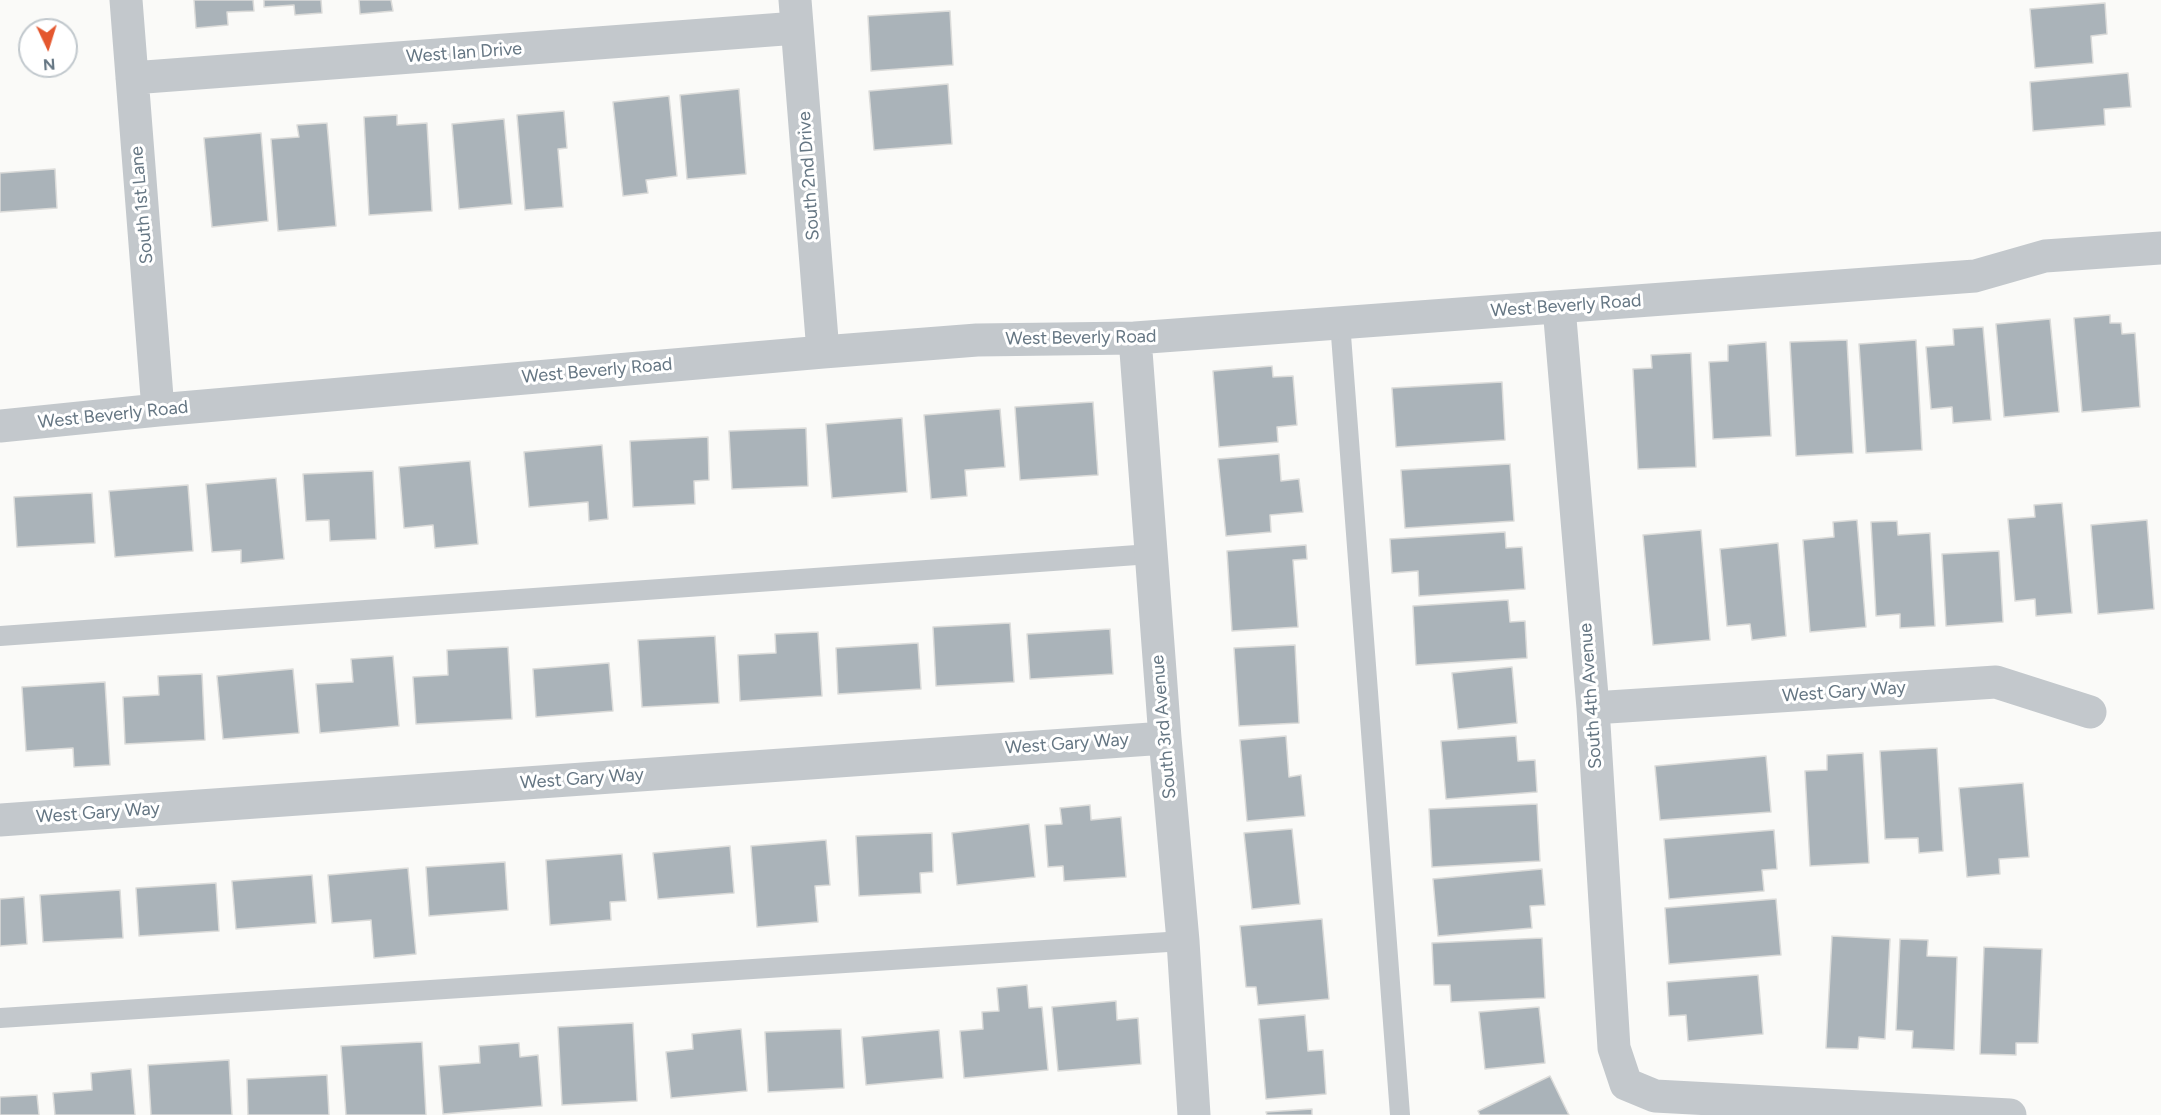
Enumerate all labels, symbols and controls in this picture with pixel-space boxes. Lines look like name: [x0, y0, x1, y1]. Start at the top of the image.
north arrow: [18, 18, 78, 78]
street label: West Ian Drive: [405, 38, 523, 68]
text: N: [42, 55, 56, 74]
street label: South 2nd Drive: [794, 111, 824, 241]
street label: South 1st Lane: [126, 145, 158, 265]
street label: West Beverly Road: [1490, 290, 1642, 322]
street label: West Beverly Road: [1005, 326, 1157, 350]
street label: West Beverly Road: [521, 354, 673, 388]
street label: West Beverly Road: [37, 396, 189, 434]
street label: South 4th Avenue: [1575, 622, 1607, 770]
street label: South 3rd Avenue: [1147, 654, 1181, 800]
street label: West Gary Way: [1781, 677, 1907, 707]
street label: West Gary Way: [1004, 729, 1130, 759]
street label: West Gary Way: [519, 764, 645, 794]
street label: West Gary Way: [35, 798, 161, 828]

